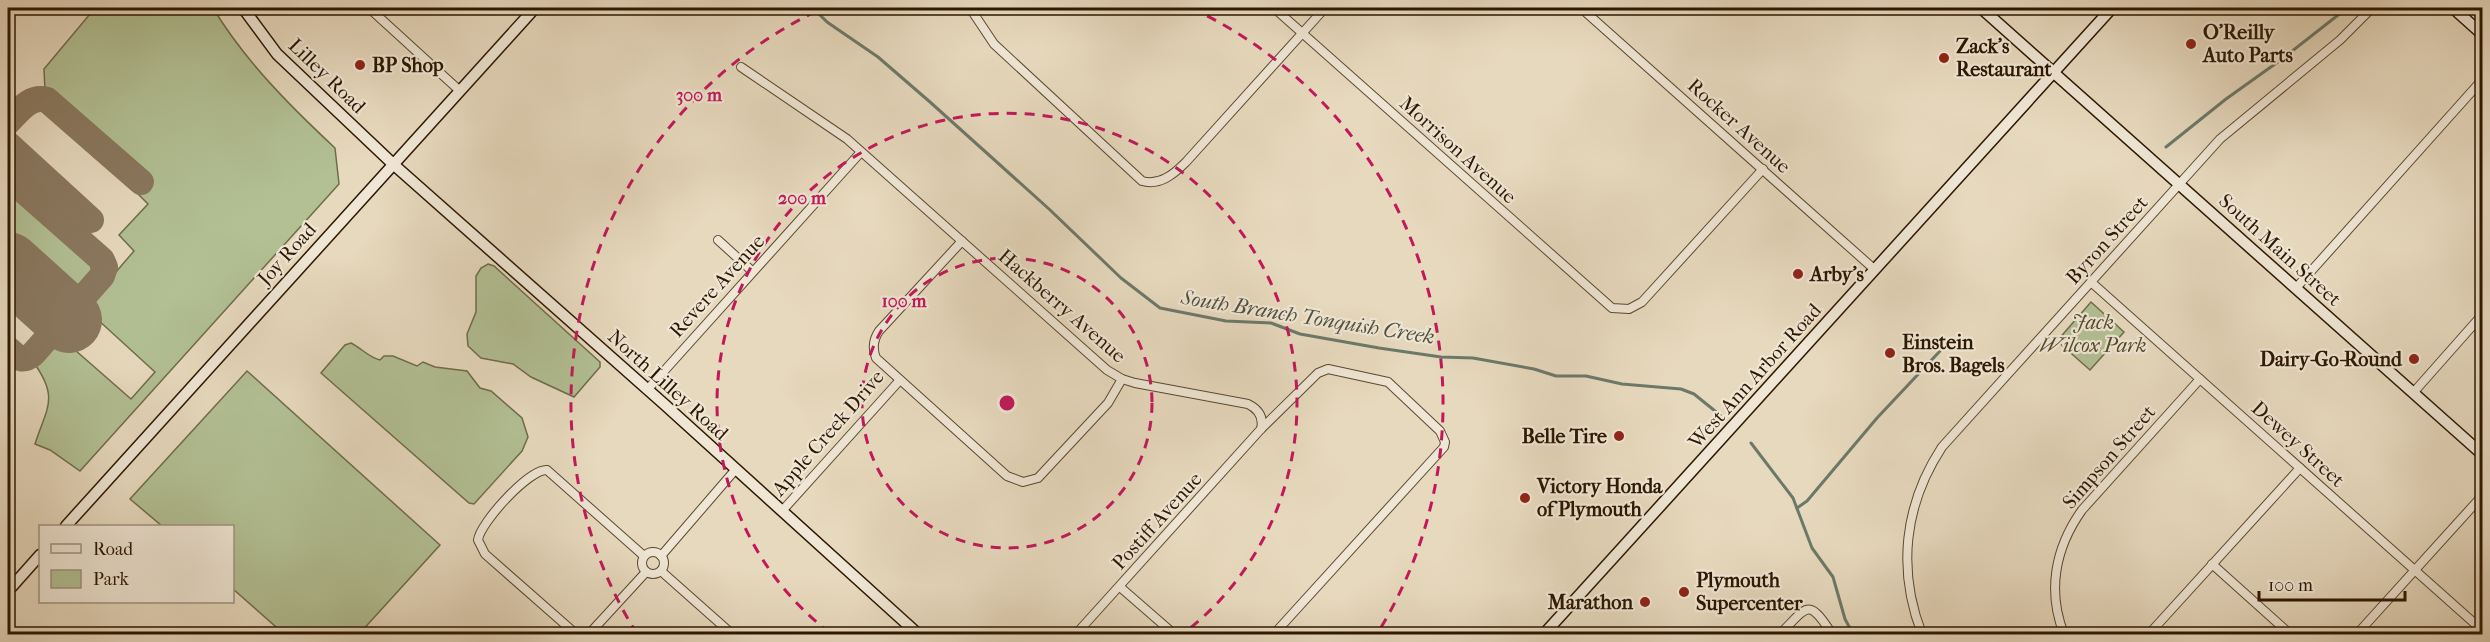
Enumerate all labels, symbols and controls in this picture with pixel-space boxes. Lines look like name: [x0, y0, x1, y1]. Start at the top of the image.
place label: O'Reilly Auto Parts: [2201, 21, 2293, 67]
street label: Lilley Road: [284, 34, 371, 119]
place label: Zack's Restaurant: [1956, 35, 2052, 81]
marker: O'Reilly Auto Parts: [2184, 37, 2198, 51]
marker: Zack's Restaurant: [1937, 51, 1951, 65]
place label: BP Shop: [372, 54, 444, 77]
marker: BP Shop: [353, 58, 367, 72]
street label: Rocker Avenue: [1683, 74, 1795, 178]
text: 300 m: [676, 85, 723, 106]
street label: Morrison Avenue: [1395, 92, 1521, 208]
text: 200 m: [778, 188, 827, 209]
street label: South Main Street: [2214, 189, 2346, 311]
street label: Byron Street: [2061, 191, 2153, 289]
street label: Joy Road: [252, 217, 322, 291]
street label: Revere Avenue: [665, 230, 769, 342]
street label: Hackberry Avenue: [994, 245, 1130, 368]
place label: Arby's: [1808, 263, 1865, 286]
marker: Arby's: [1791, 267, 1805, 281]
water label: South Branch Tonquish Creek: [1179, 285, 1436, 349]
text: 100 m: [881, 291, 928, 312]
street label: West Ann Arbor Road: [1683, 298, 1827, 454]
park label: Jack Wilcox Park: [2039, 311, 2147, 357]
street label: North Lilley Road: [603, 325, 734, 446]
place label: Einstein Bros. Bagels: [1902, 331, 2005, 377]
marker: Einstein Bros. Bagels: [1883, 346, 1897, 360]
place label: Dairy-Go-Round: [2260, 348, 2403, 371]
marker: Dairy-Go-Round: [2407, 352, 2421, 366]
street label: Apple Creek Drive: [767, 365, 889, 501]
centre of rings: [997, 393, 1017, 413]
street label: Dewey Street: [2247, 396, 2349, 492]
street label: Simpson Street: [2058, 401, 2160, 513]
place label: Belle Tire: [1522, 425, 1607, 448]
marker: Belle Tire: [1612, 429, 1626, 443]
street label: Postiff Avenue: [1107, 468, 1207, 574]
place label: Victory Honda of Plymouth: [1536, 475, 1663, 521]
marker: Victory Honda of Plymouth: [1518, 491, 1532, 505]
legend: [39, 525, 234, 603]
text: Road: [93, 539, 133, 560]
scale bar: [2259, 564, 2404, 602]
text: Park: [93, 569, 130, 590]
place label: Plymouth Supercenter: [1696, 569, 1803, 615]
text: 100 m: [2268, 575, 2313, 596]
marker: Plymouth Supercenter: [1677, 585, 1691, 599]
place label: Marathon: [1547, 591, 1633, 614]
marker: Marathon: [1638, 595, 1652, 609]

